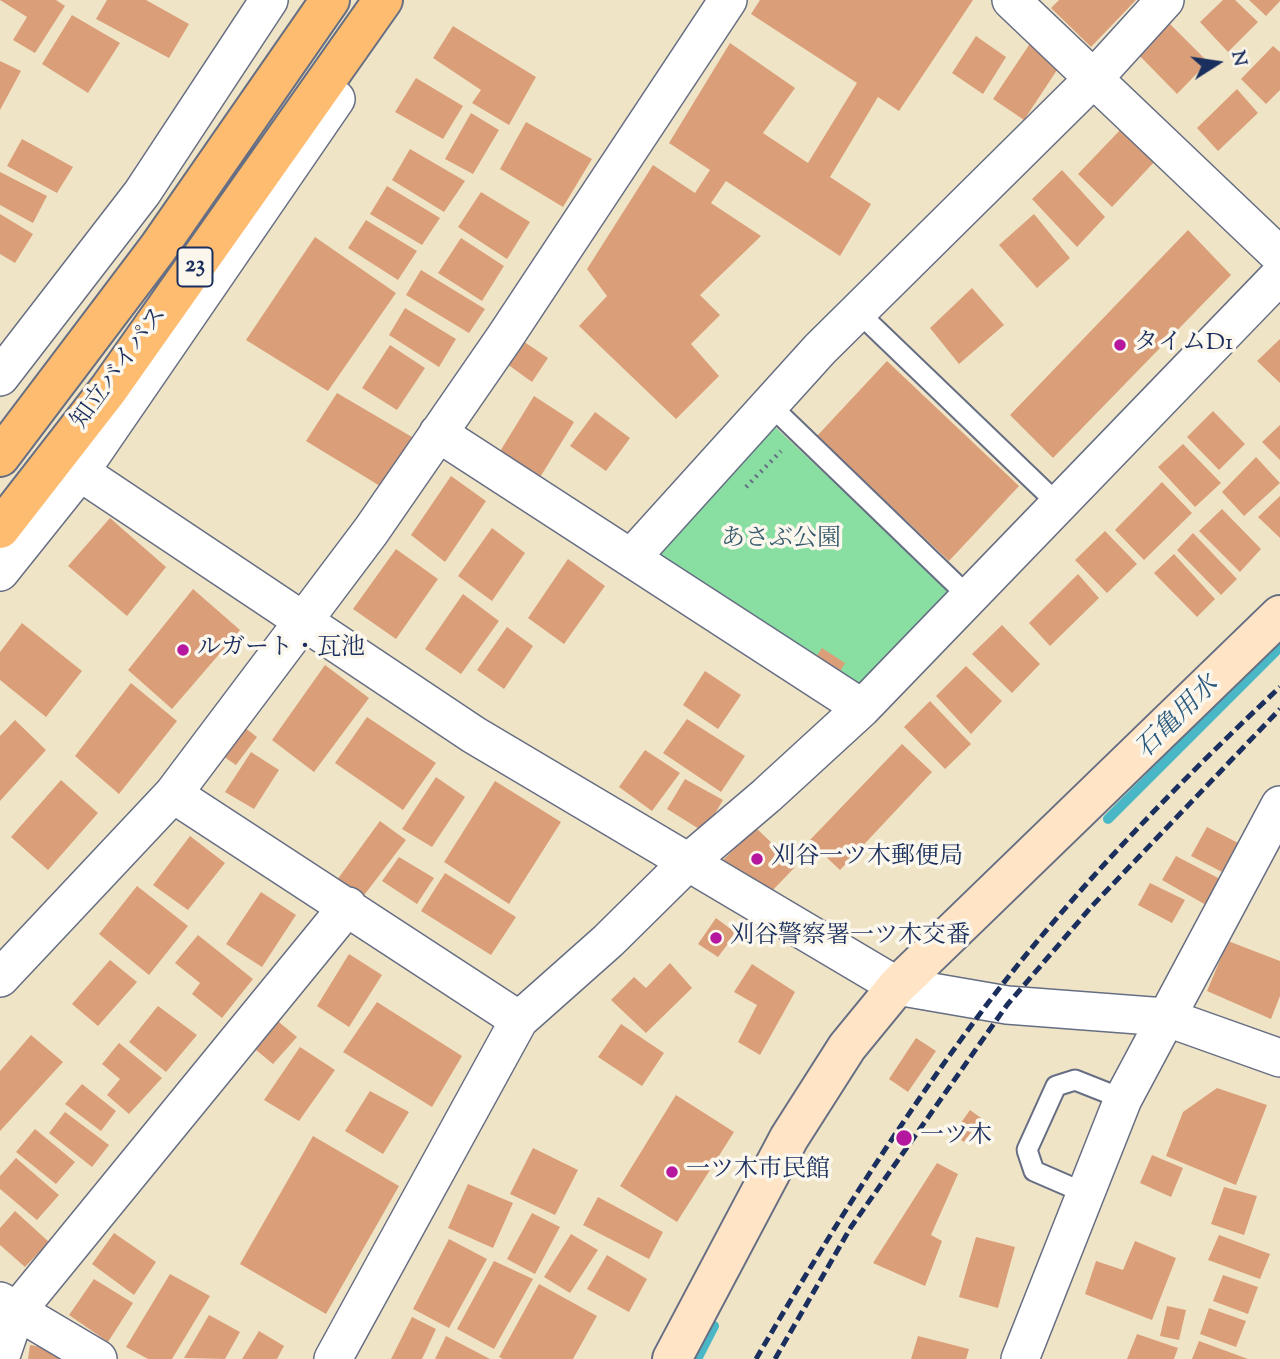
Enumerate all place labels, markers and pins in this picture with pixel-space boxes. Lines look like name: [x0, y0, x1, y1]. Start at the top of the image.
place label: タイムD1: [1134, 331, 1233, 359]
marker: タイムD1: [1112, 337, 1128, 353]
place label: ルガート・瓦池: [197, 636, 365, 664]
marker: ルガート・瓦池: [175, 642, 191, 658]
place label: 刈谷一ツ木郵便局: [771, 845, 963, 873]
marker: 刈谷一ツ木郵便局: [749, 851, 765, 867]
place label: 刈谷警察署一ツ木交番: [730, 924, 970, 952]
marker: 刈谷警察署一ツ木交番: [708, 930, 724, 946]
place label: 一ツ木: [920, 1124, 992, 1152]
marker: 一ツ木: [894, 1128, 914, 1148]
place label: 一ツ木市民館: [686, 1158, 830, 1186]
marker: 一ツ木市民館: [664, 1164, 680, 1180]

